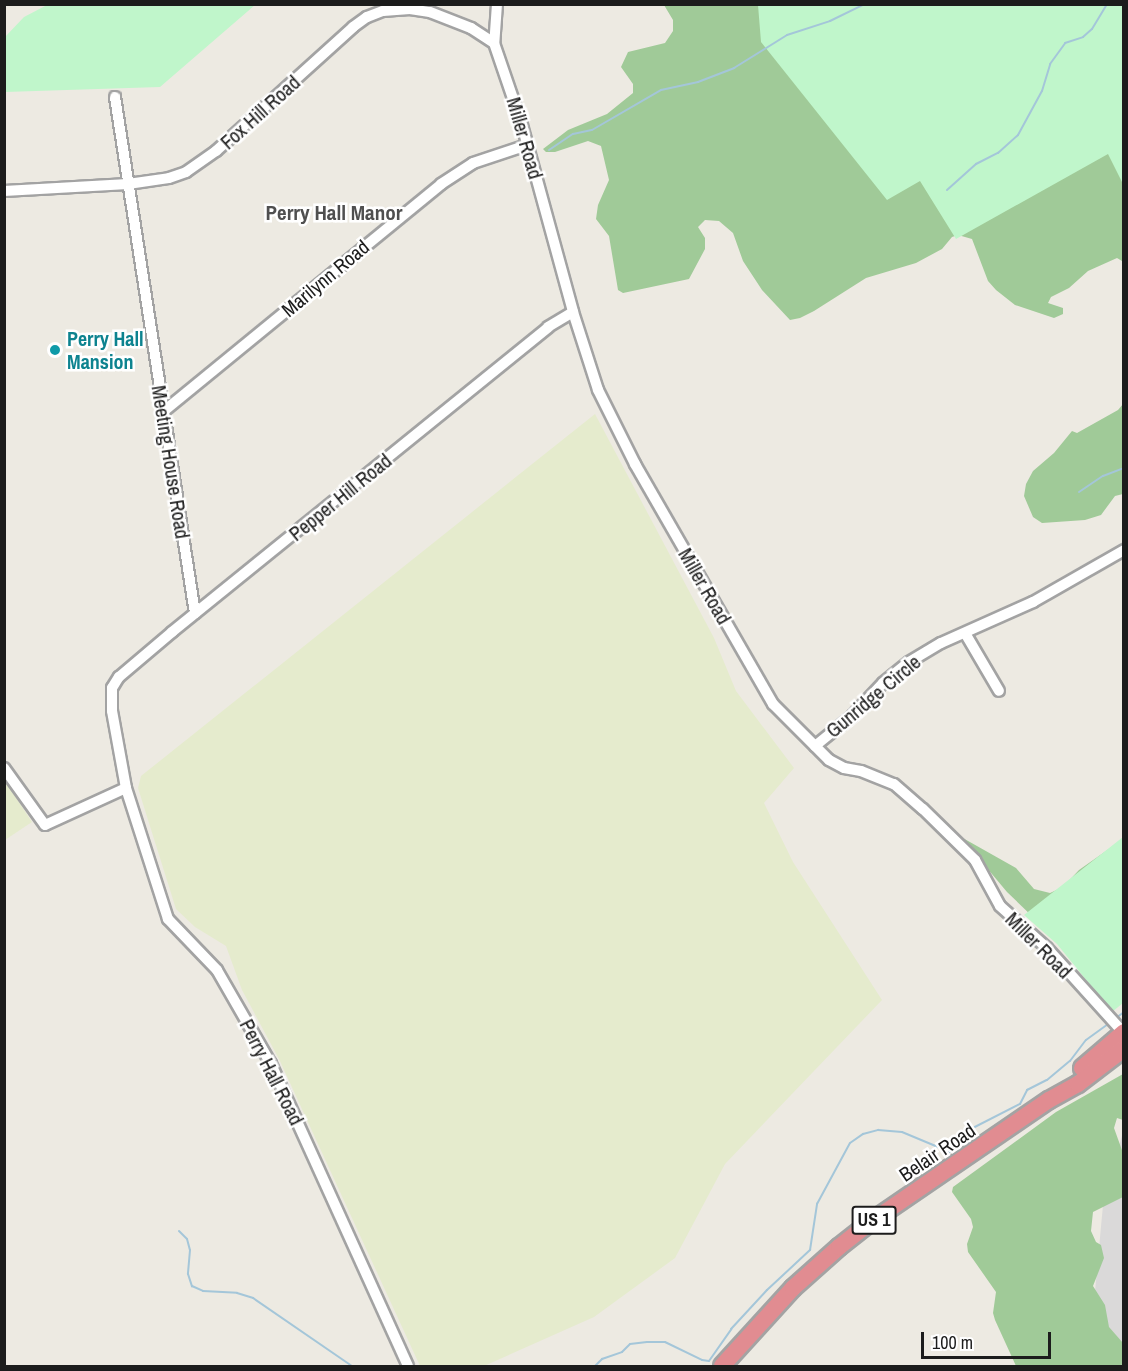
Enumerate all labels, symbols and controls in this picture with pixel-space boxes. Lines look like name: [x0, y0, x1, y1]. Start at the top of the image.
street label: Fox Hill Road: [215, 70, 305, 154]
street label: Miller Road: [502, 94, 548, 182]
district label: Perry Hall Manor: [266, 200, 402, 226]
street label: Marilynn Road: [276, 235, 374, 321]
place label: Perry Hall Mansion: [67, 326, 144, 373]
marker: Perry Hall Mansion: [48, 343, 62, 357]
street label: Meeting House Road: [147, 384, 195, 540]
street label: Pepper Hill Road: [284, 448, 396, 546]
street label: Miller Road: [674, 544, 736, 628]
street label: Gunridge Circle: [821, 650, 925, 742]
street label: Miller Road: [1001, 907, 1077, 983]
street label: Perry Hall Road: [235, 1015, 309, 1129]
street label: Belair Road: [894, 1118, 980, 1186]
road number: US 1: [852, 1205, 896, 1235]
scale bar: [924, 1320, 1054, 1358]
text: 100 m: [932, 1330, 973, 1355]

